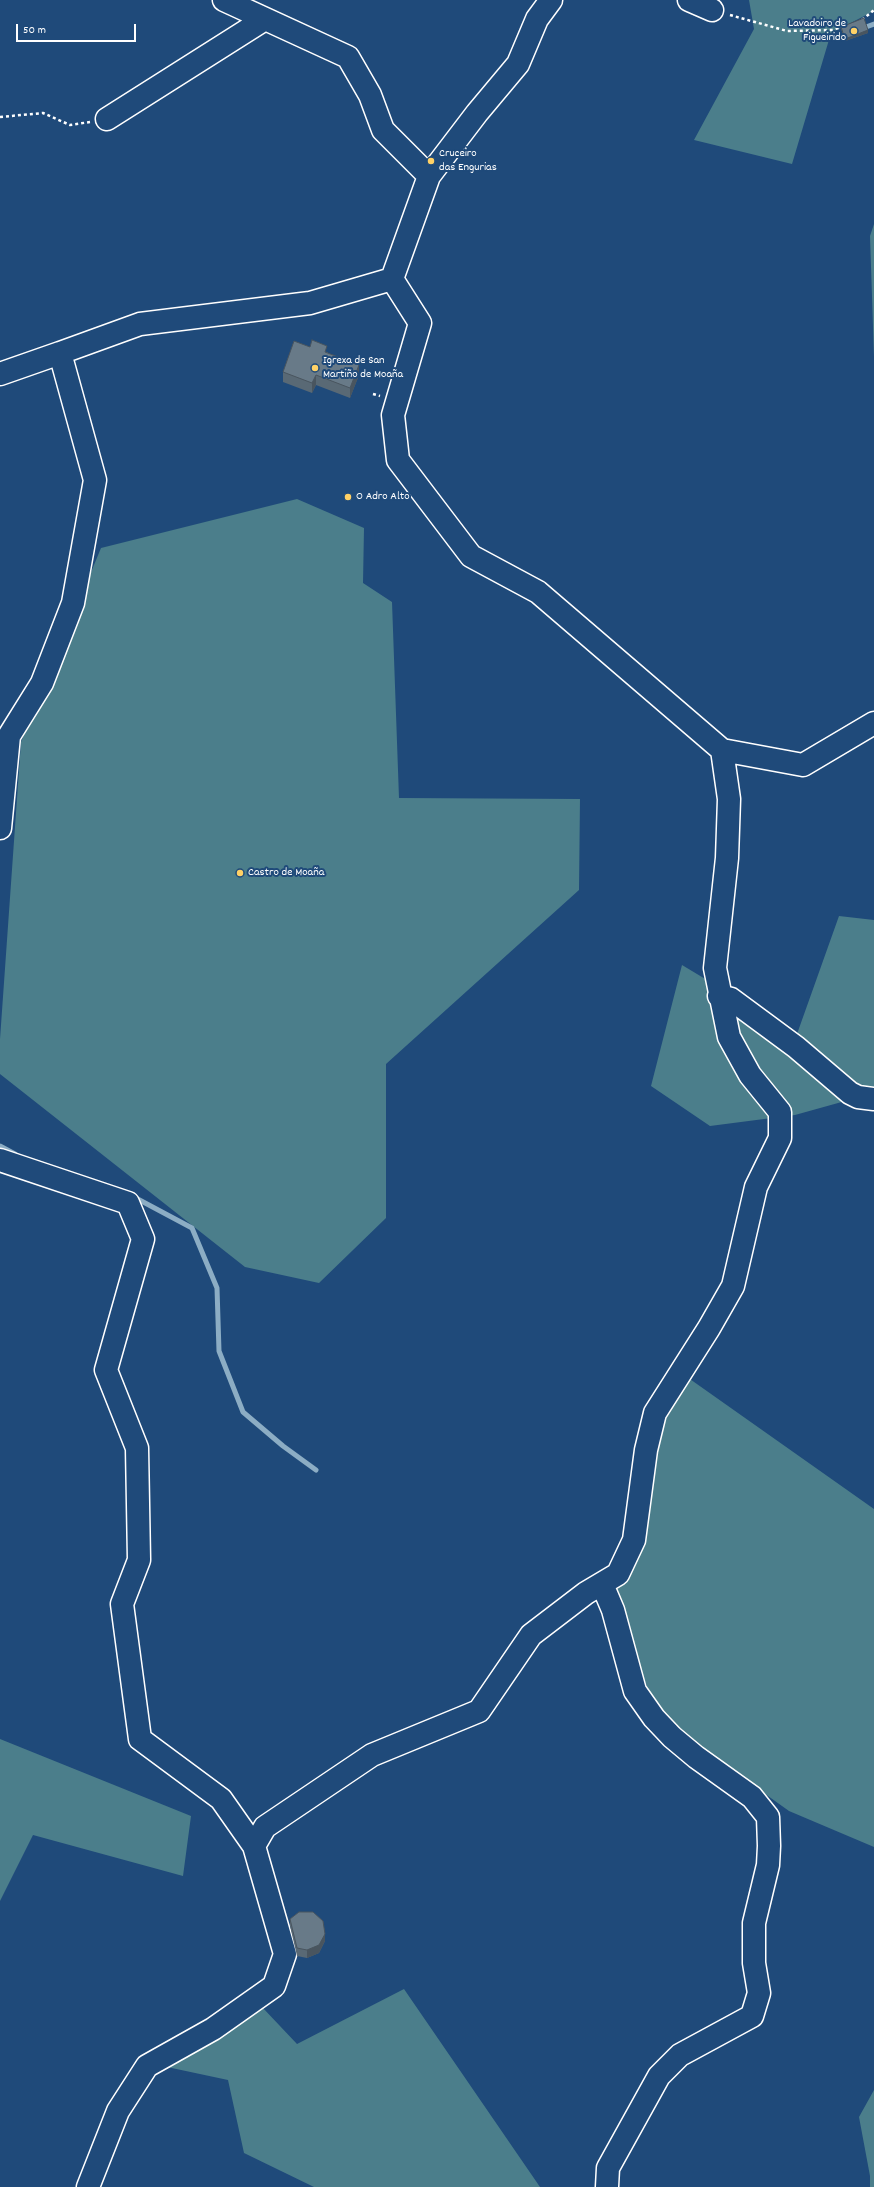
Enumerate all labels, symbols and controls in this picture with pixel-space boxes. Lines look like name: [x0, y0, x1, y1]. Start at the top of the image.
scale bar: [18, 16, 138, 42]
place label: Lavadoiro de Figueirido: [788, 17, 846, 45]
text: 50 m: [23, 22, 46, 39]
marker: Lavadoiro de Figueirido: [849, 26, 859, 36]
place label: Cruceiro das Engurias: [439, 147, 497, 175]
marker: Cruceiro das Engurias: [426, 156, 436, 166]
place label: Igrexa de San Martiño de Moaña: [323, 354, 403, 382]
marker: Igrexa de San Martiño de Moaña: [310, 363, 320, 373]
place label: O Adro Alto: [356, 490, 410, 504]
marker: O Adro Alto: [343, 492, 353, 502]
place label: Castro de Moaña: [248, 866, 324, 880]
marker: Castro de Moaña: [235, 868, 245, 878]

